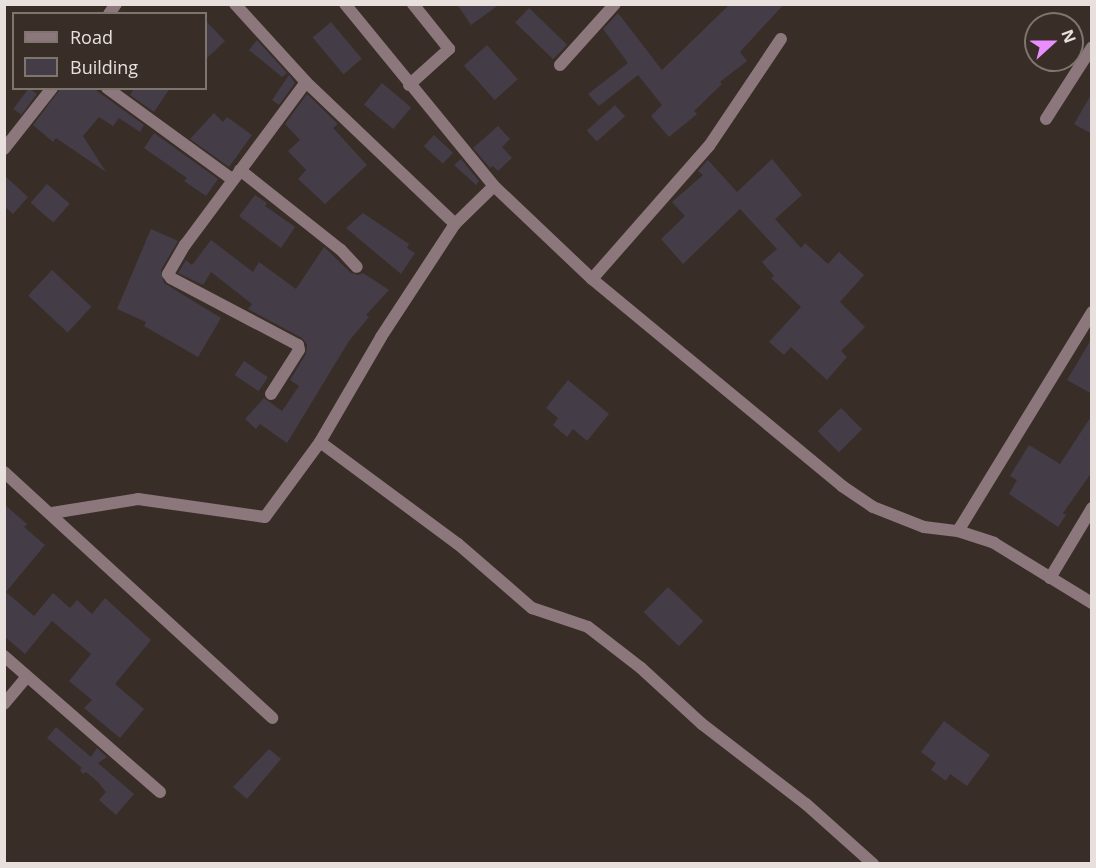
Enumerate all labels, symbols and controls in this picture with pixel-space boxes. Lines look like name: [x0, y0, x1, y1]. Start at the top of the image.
legend: [12, 12, 207, 90]
north arrow: [1024, 12, 1084, 72]
text: Road: [70, 25, 113, 49]
text: N: [1056, 26, 1082, 46]
text: Building: [70, 55, 138, 79]

